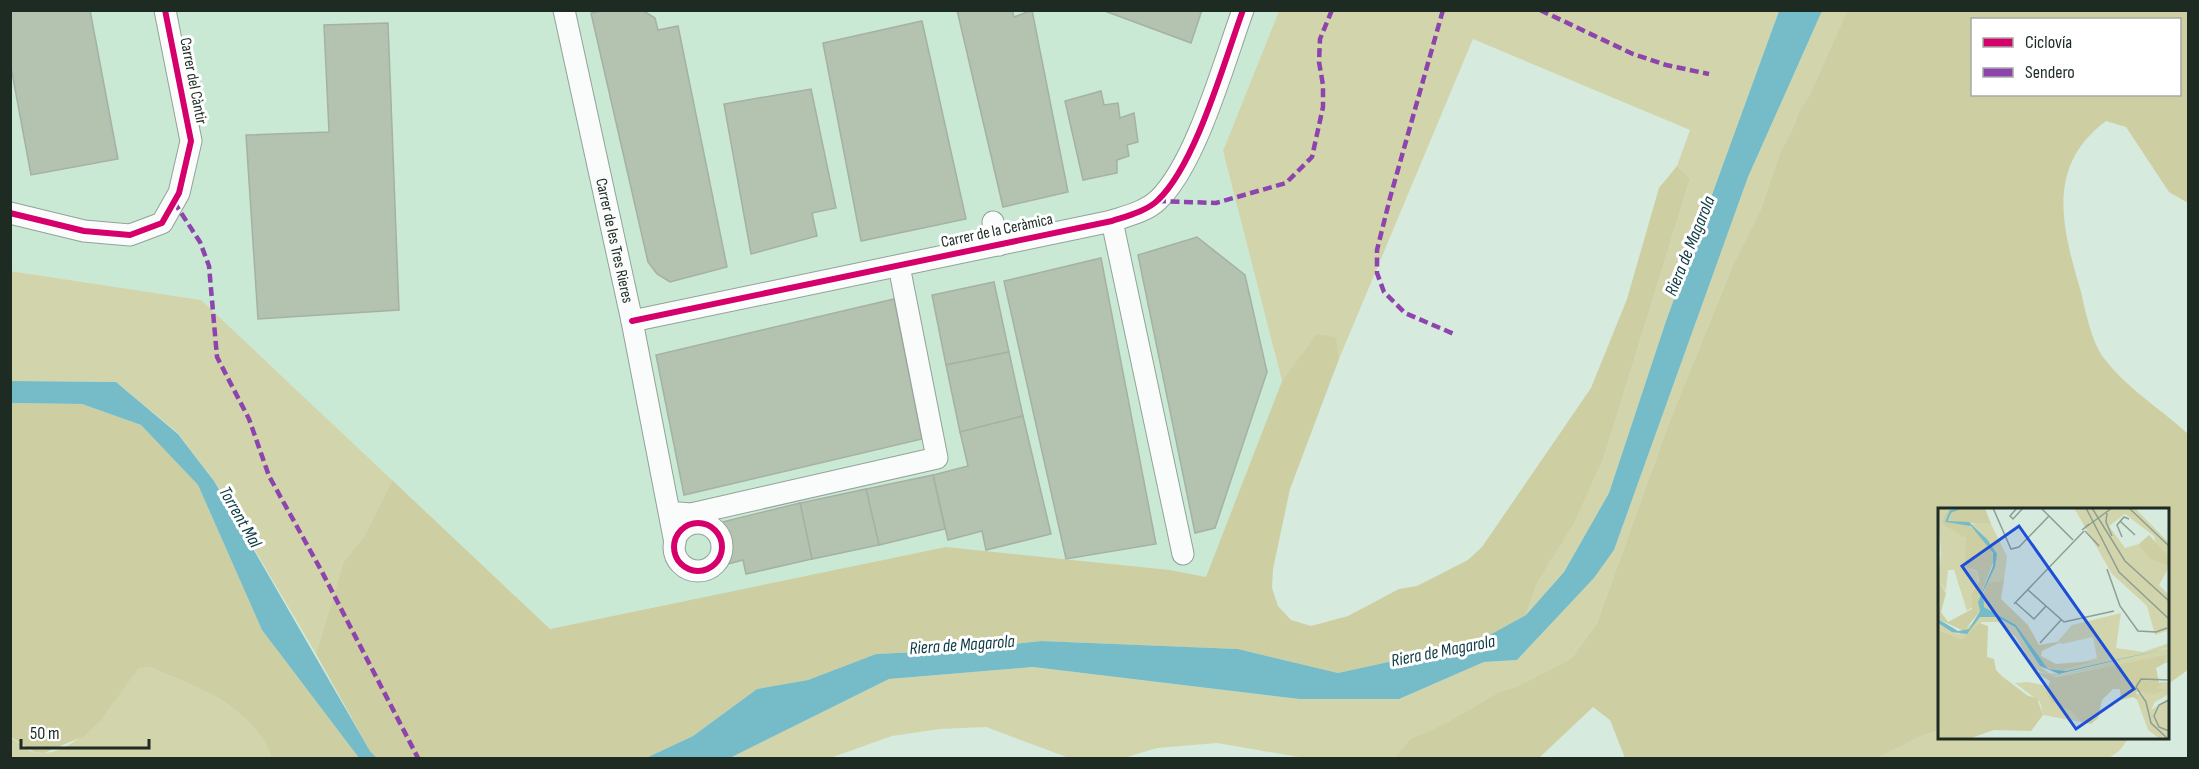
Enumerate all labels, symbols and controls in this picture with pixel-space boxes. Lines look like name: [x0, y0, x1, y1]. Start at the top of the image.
legend: [1971, 18, 2181, 96]
text: Ciclovía: [2025, 32, 2072, 53]
street label: Carrer del Càntir: [175, 36, 211, 126]
text: Sendero: [2025, 62, 2075, 83]
street label: Carrer de les Tres Rieres: [592, 176, 637, 305]
water label: Riera de Magarola: [1660, 192, 1720, 299]
street label: Carrer de la Ceràmica: [939, 210, 1055, 252]
water label: Torrent Mal: [214, 483, 266, 552]
inset map: [1938, 508, 2169, 739]
water label: Riera de Magarola: [1389, 630, 1498, 671]
water label: Riera de Magarola: [909, 631, 1016, 659]
scale bar: [21, 712, 148, 750]
text: 50 m: [30, 723, 60, 744]

